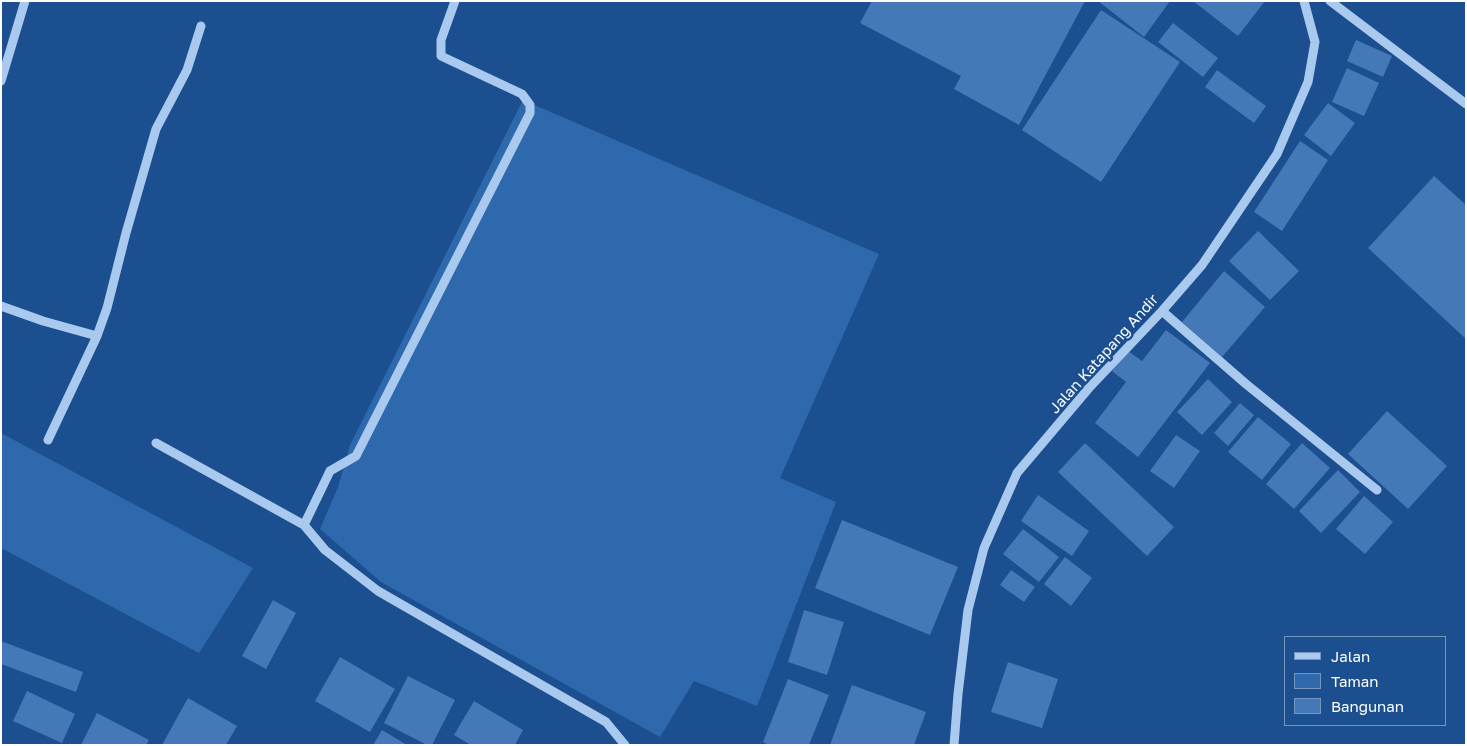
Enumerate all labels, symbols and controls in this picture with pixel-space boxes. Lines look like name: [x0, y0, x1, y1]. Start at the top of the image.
street label: Jalan Katapang Andir: [1046, 291, 1162, 417]
legend: [1284, 636, 1447, 726]
text: Jalan: [1331, 647, 1370, 665]
text: Taman: [1331, 672, 1378, 690]
text: Bangunan: [1331, 697, 1404, 715]

